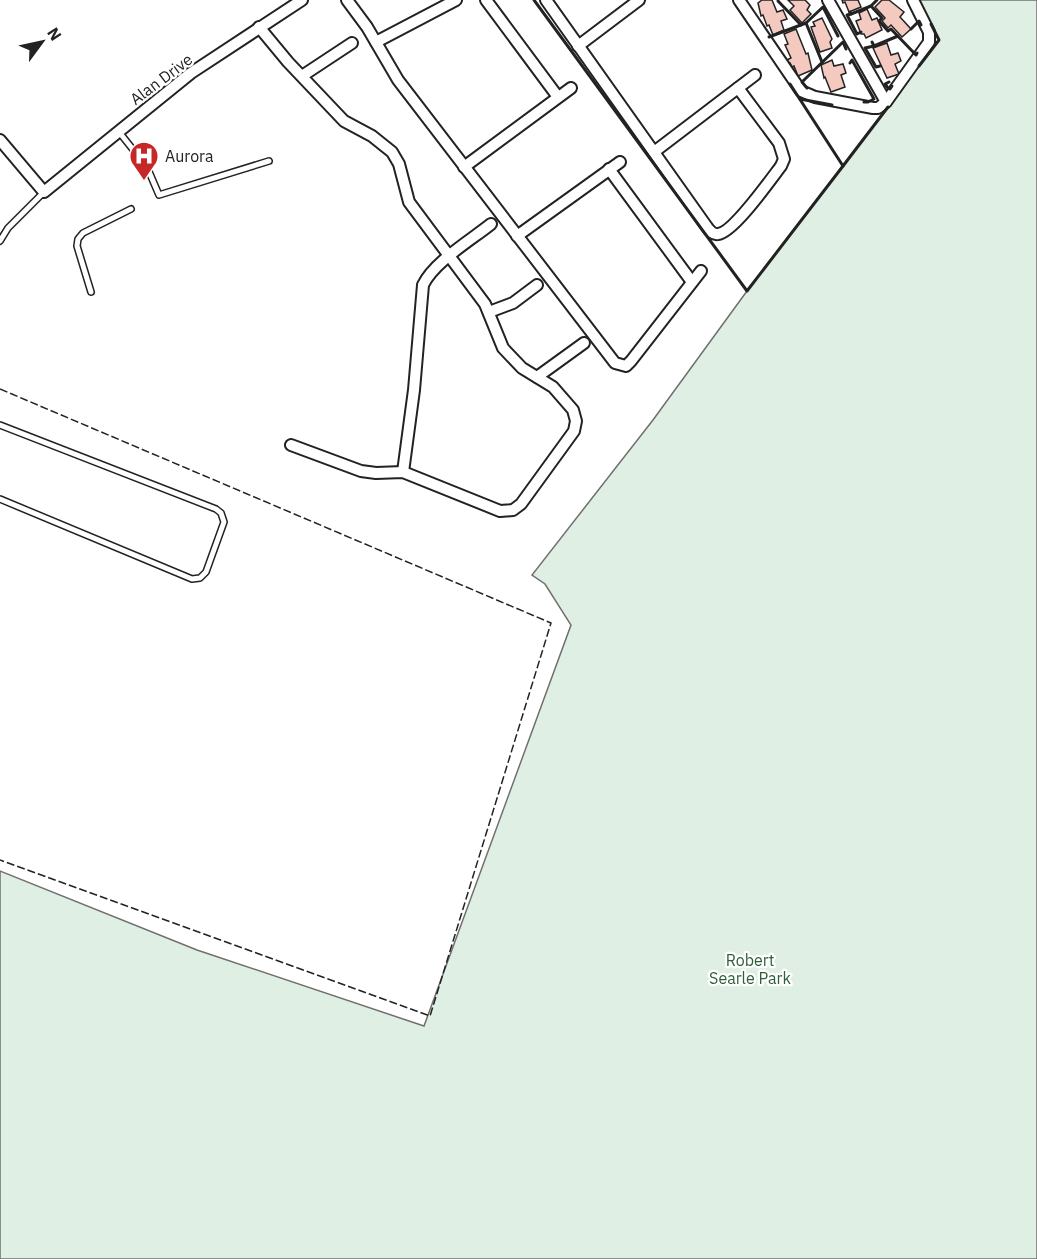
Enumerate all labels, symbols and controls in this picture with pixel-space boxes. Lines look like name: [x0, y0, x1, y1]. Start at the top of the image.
north arrow: [12, 12, 72, 72]
text: N: [43, 24, 66, 44]
street label: Alan Drive: [126, 49, 196, 109]
hospital icon: Aurora: [128, 140, 160, 182]
place label: Aurora: [165, 146, 214, 166]
park label: Robert Searle Park: [709, 950, 791, 988]

